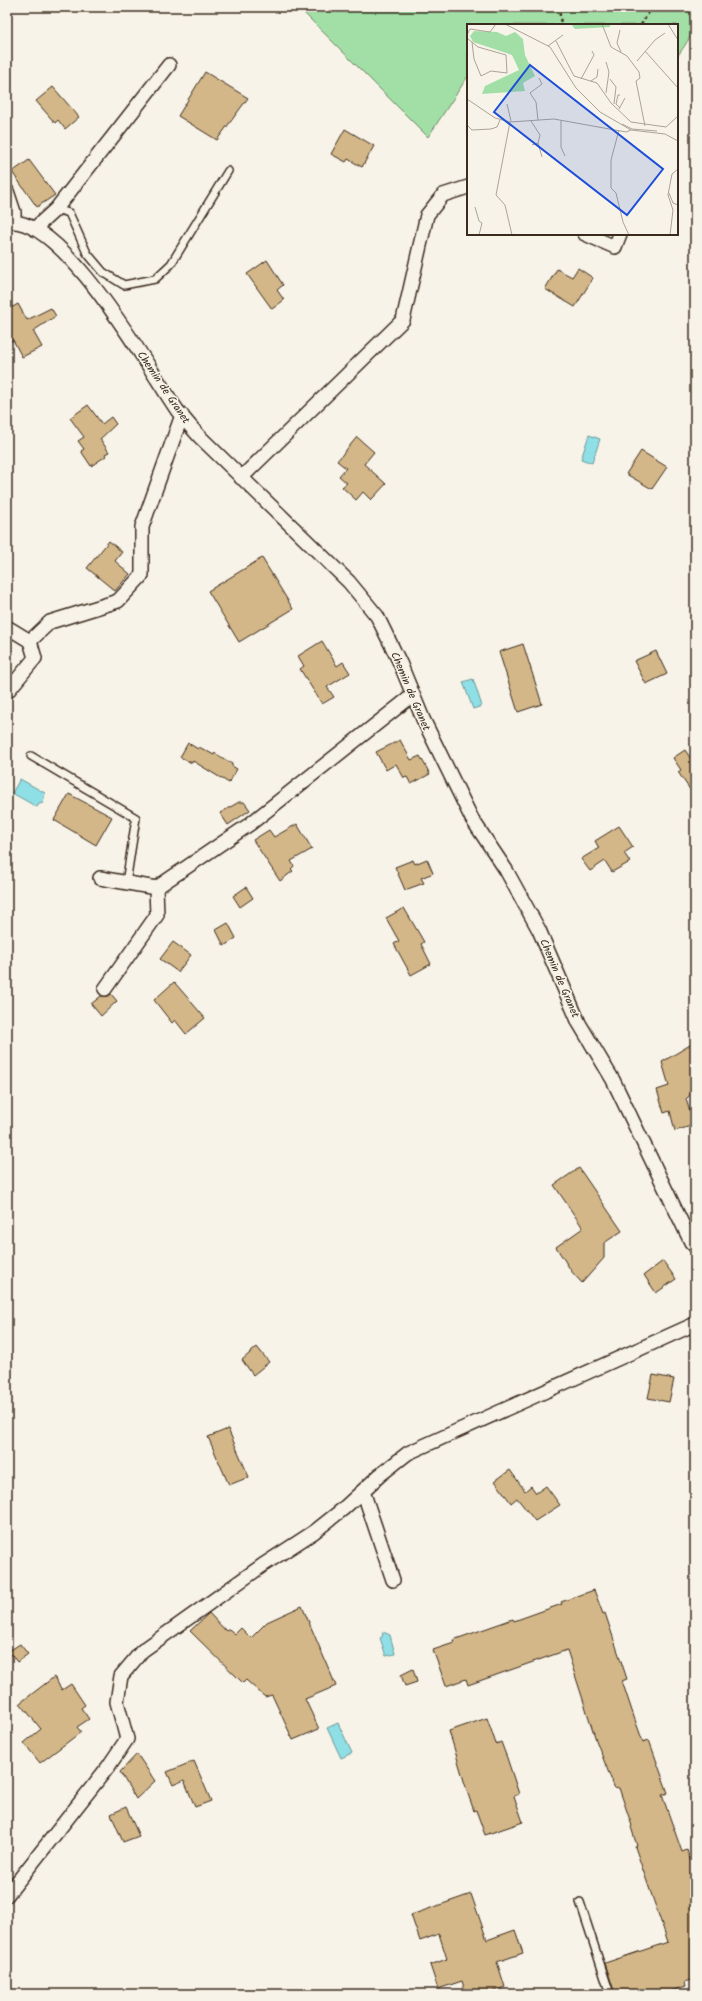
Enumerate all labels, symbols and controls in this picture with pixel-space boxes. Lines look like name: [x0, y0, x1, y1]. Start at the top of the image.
inset map: [467, 24, 678, 235]
street label: Chemin de Granet: [132, 347, 195, 428]
street label: Chemin de Granet: [385, 649, 435, 734]
street label: Chemin de Granet: [534, 936, 584, 1021]

